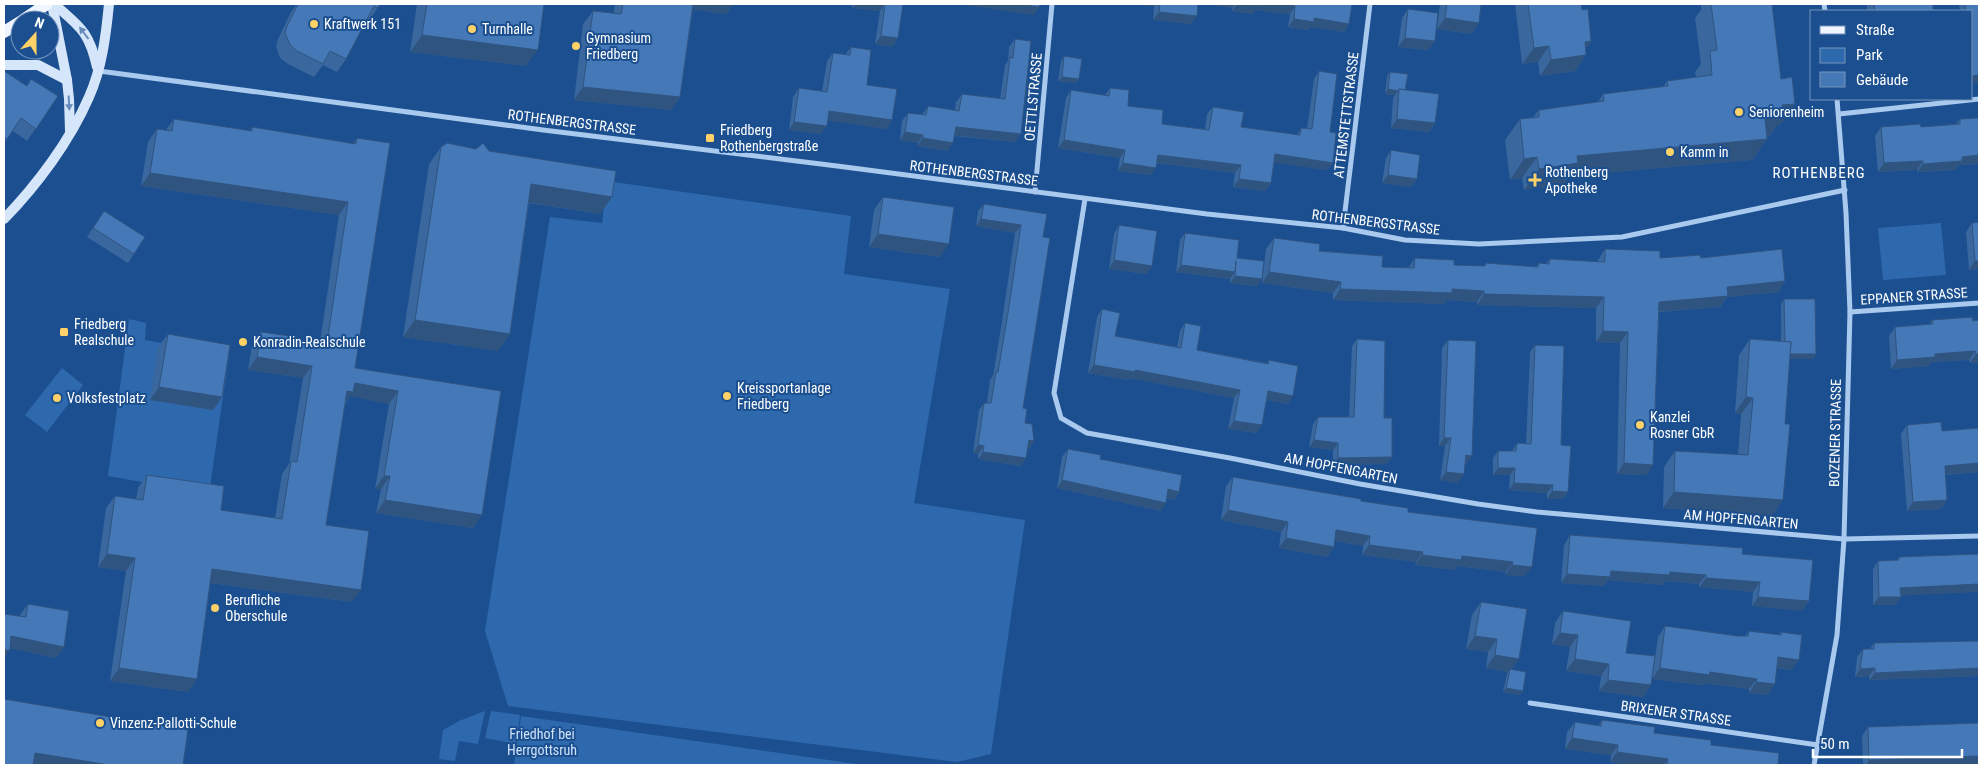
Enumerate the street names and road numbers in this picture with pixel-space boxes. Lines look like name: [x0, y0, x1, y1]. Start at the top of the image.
street label: ATTEMSTETTSTRASSE: [1330, 51, 1362, 179]
street label: OETTLSTRASSE: [1021, 52, 1045, 142]
street label: ROTHENBERGSTRASSE: [507, 106, 637, 138]
street label: ROTHENBERGSTRASSE: [909, 157, 1039, 189]
street label: ROTHENBERGSTRASSE: [1311, 206, 1441, 238]
street label: EPPANER STRASSE: [1860, 284, 1968, 308]
street label: BOZENER STRASSE: [1826, 379, 1844, 487]
street label: AM HOPFENGARTEN: [1283, 449, 1399, 487]
street label: AM HOPFENGARTEN: [1683, 506, 1799, 532]
street label: BRIXENER STRASSE: [1620, 697, 1732, 729]

